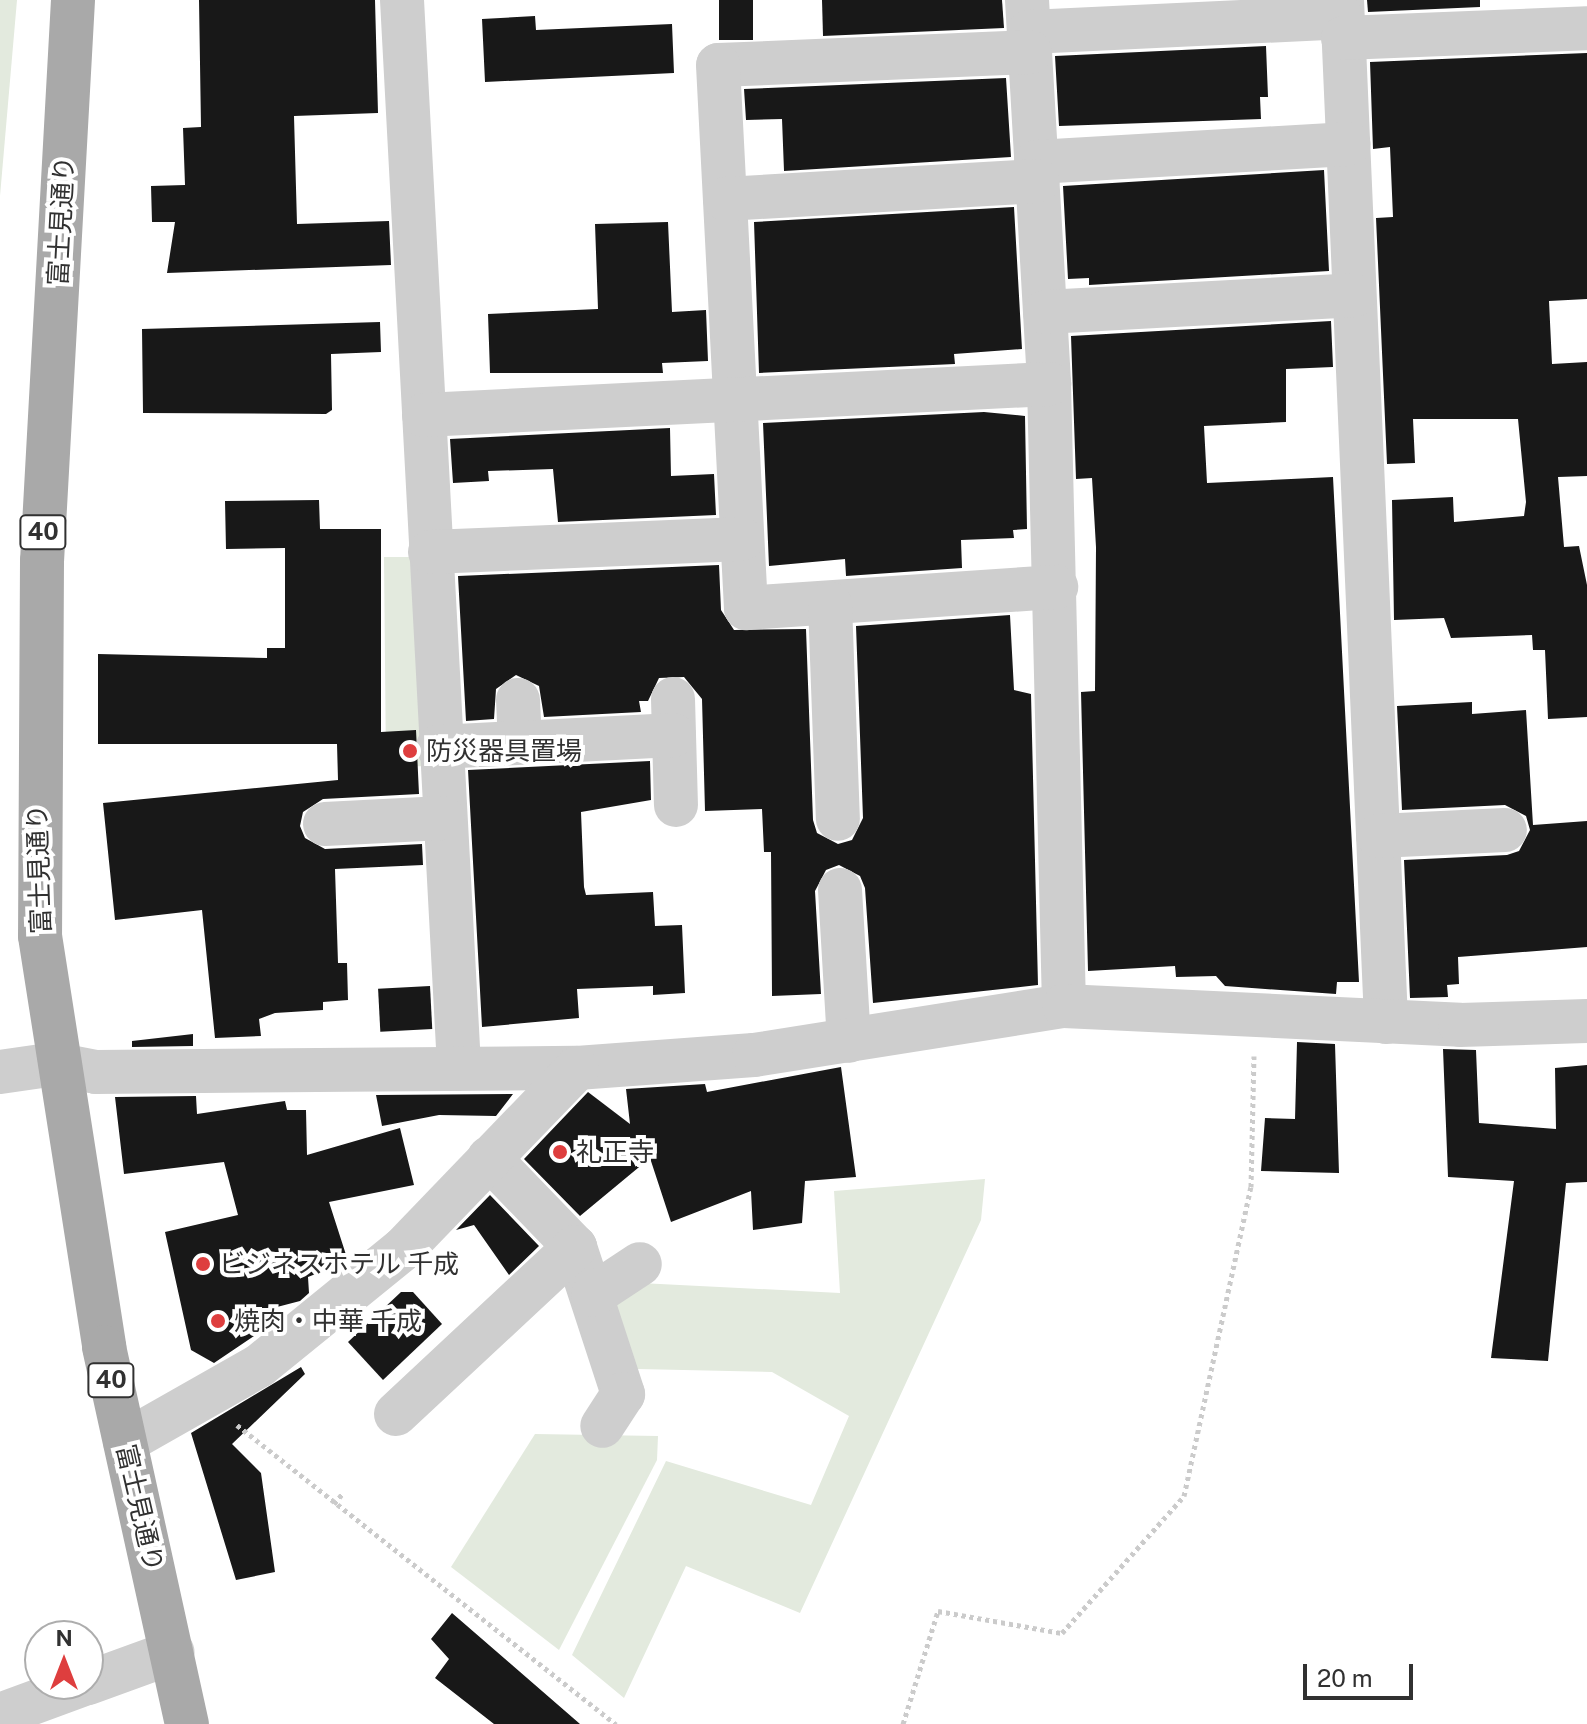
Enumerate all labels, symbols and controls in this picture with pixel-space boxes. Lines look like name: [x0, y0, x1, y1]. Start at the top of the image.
street label: 富士見通り: [42, 155, 80, 287]
road number: 40: [19, 512, 67, 552]
place label: 防災器具置場: [426, 735, 582, 767]
marker: 防災器具置場: [401, 742, 419, 760]
street label: 富士見通り: [21, 803, 57, 935]
place label: 礼正寺: [576, 1136, 654, 1168]
marker: 礼正寺: [551, 1143, 569, 1161]
place label: ビジネスホテル 千成: [219, 1248, 459, 1280]
marker: ビジネスホテル 千成: [194, 1255, 212, 1273]
place label: 焼肉・中華 千成: [234, 1305, 422, 1337]
marker: 焼肉・中華 千成: [209, 1312, 227, 1330]
road number: 40: [87, 1360, 135, 1400]
street label: 富士見通り: [110, 1441, 170, 1575]
north arrow: [24, 1620, 104, 1700]
text: N: [55, 1625, 73, 1651]
scale bar: [1307, 1648, 1417, 1698]
text: 20 m: [1317, 1664, 1373, 1692]

